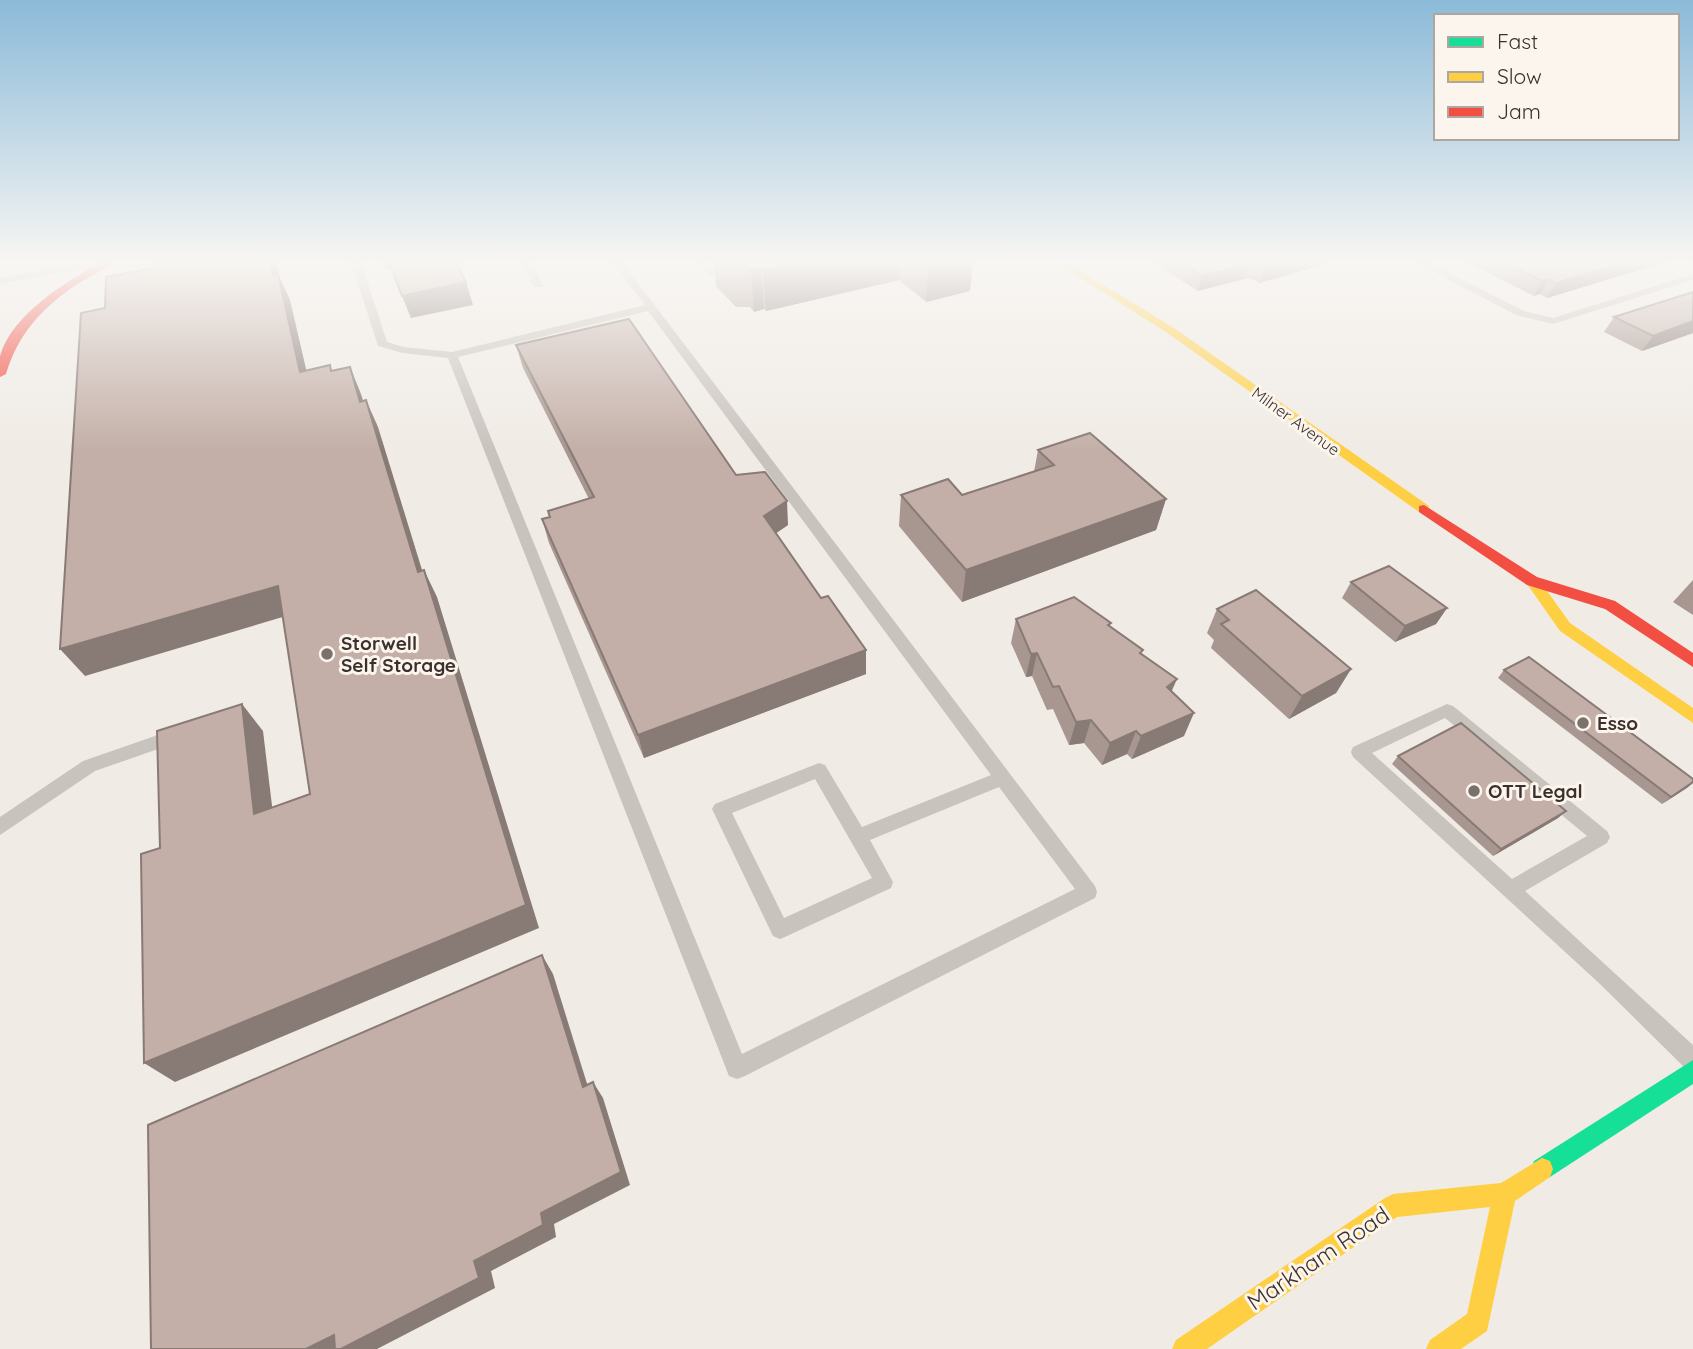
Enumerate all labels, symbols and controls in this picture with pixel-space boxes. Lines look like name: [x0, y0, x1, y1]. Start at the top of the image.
legend: [1434, 14, 1679, 140]
text: Fast: [1497, 28, 1538, 54]
text: Slow: [1497, 63, 1542, 89]
text: Jam: [1497, 98, 1541, 124]
street label: Milner Avenue: [1248, 382, 1344, 460]
place label: Storwell Self Storage: [341, 631, 456, 677]
marker: Storwell Self Storage: [319, 646, 335, 662]
place label: Esso: [1597, 711, 1638, 735]
marker: Esso: [1575, 715, 1591, 731]
place label: OTT Legal: [1488, 779, 1583, 803]
marker: OTT Legal: [1466, 783, 1482, 799]
street label: Markham Road: [1241, 1200, 1395, 1316]

